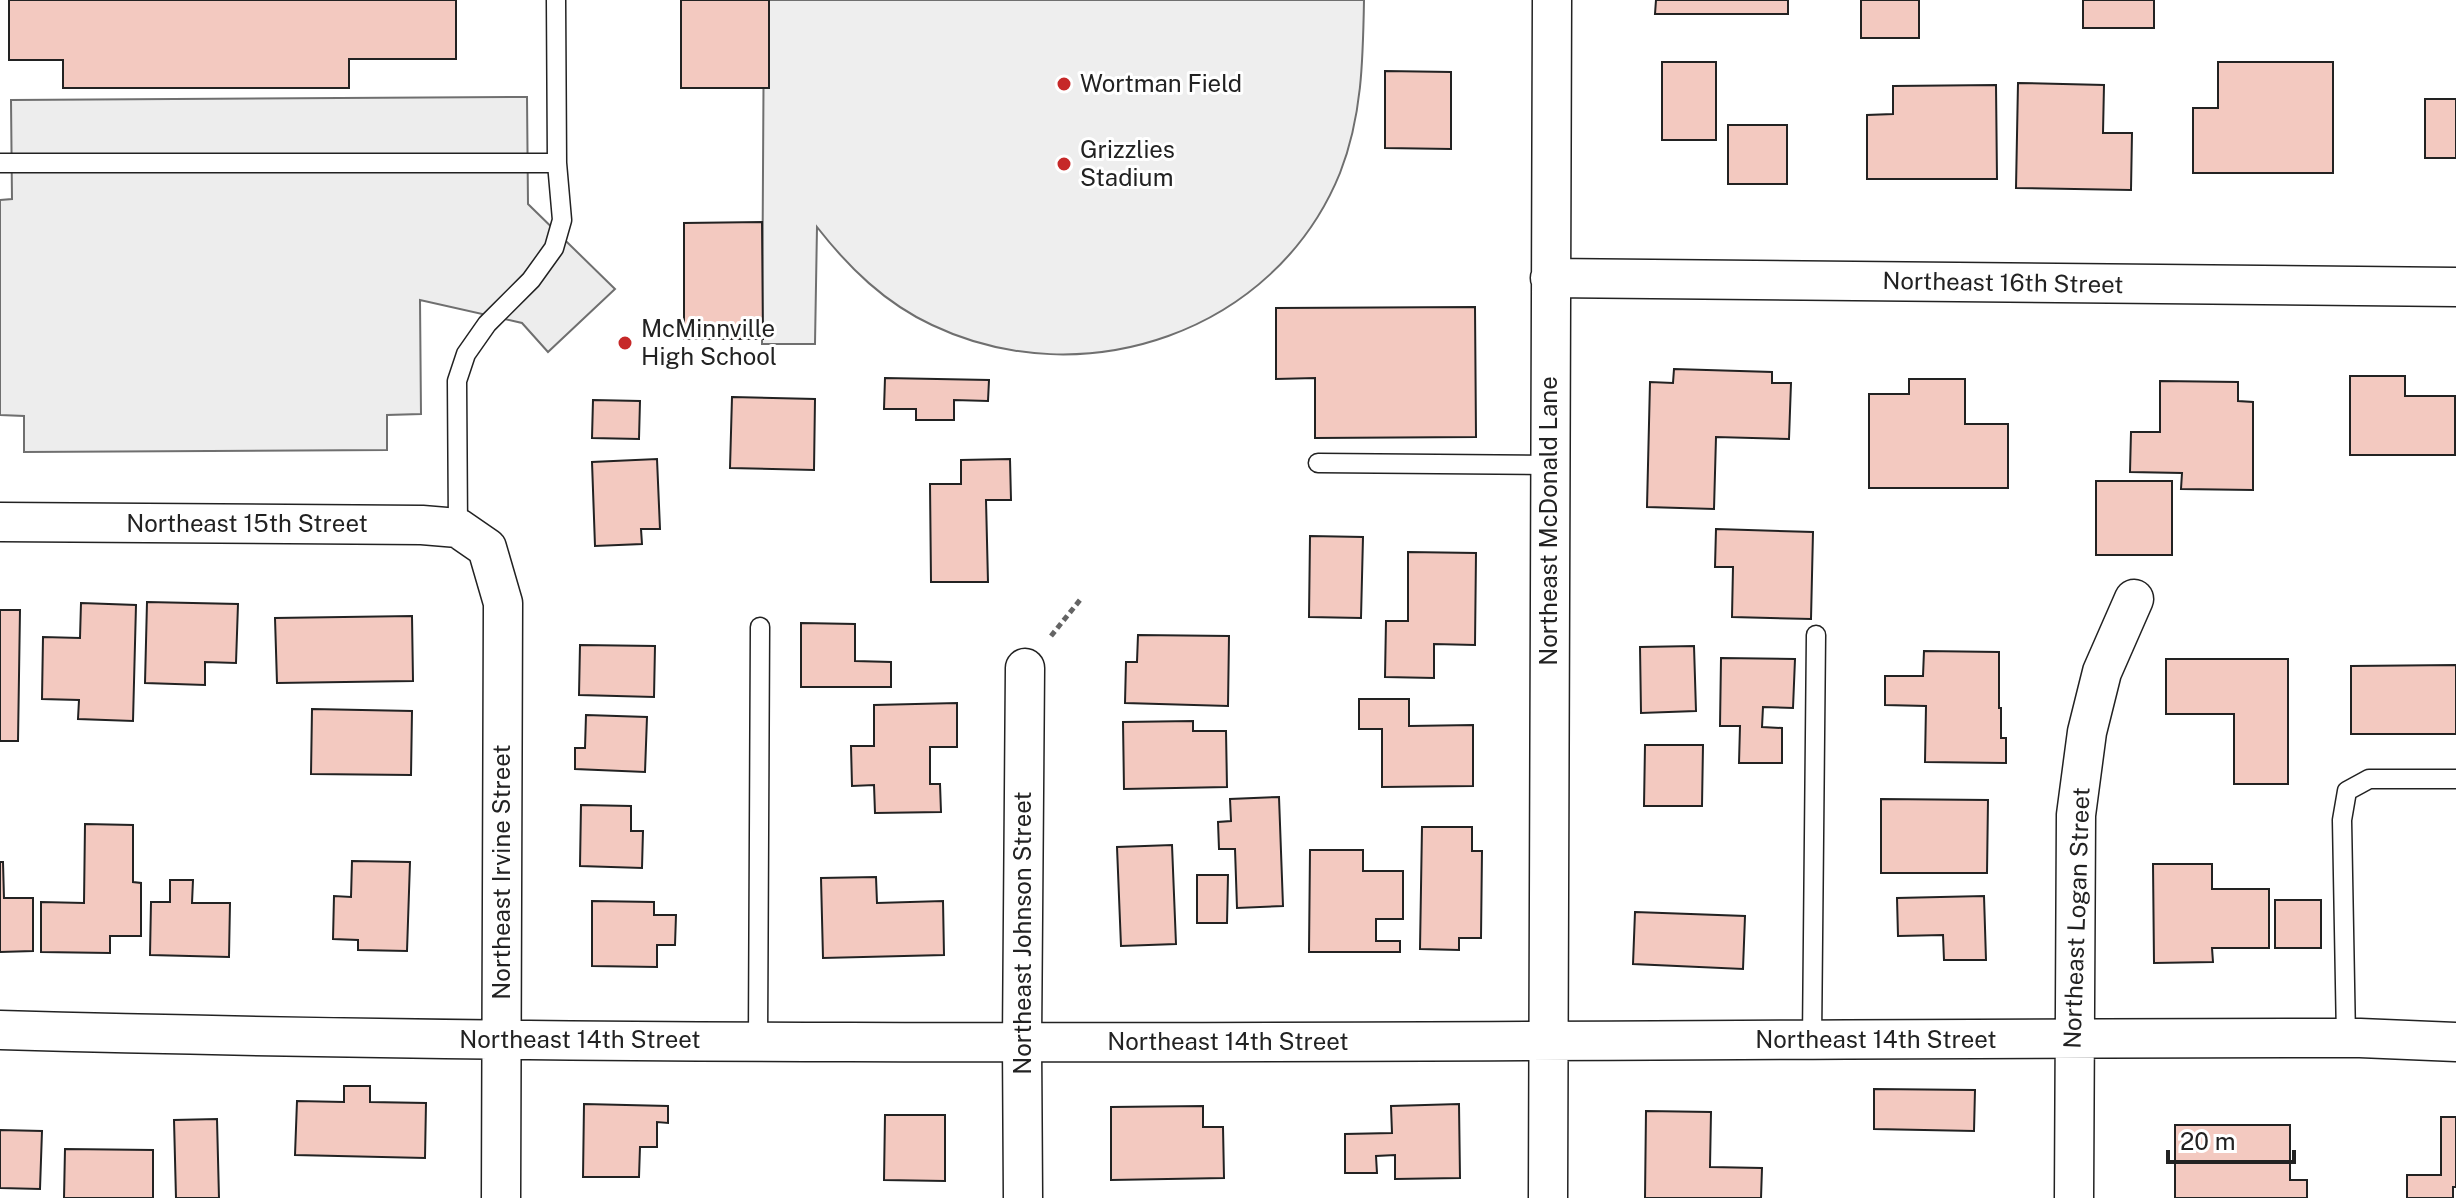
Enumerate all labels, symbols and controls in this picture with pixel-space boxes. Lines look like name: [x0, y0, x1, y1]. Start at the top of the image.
place label: Wortman Field: [1080, 69, 1242, 97]
marker: Wortman Field: [1055, 75, 1073, 93]
place label: Grizzlies Stadium: [1080, 135, 1175, 191]
marker: Grizzlies Stadium: [1055, 155, 1073, 173]
street label: Northeast 16th Street: [1882, 266, 2124, 298]
place label: McMinnville High School: [641, 314, 777, 370]
marker: McMinnville High School: [616, 334, 634, 352]
street label: Northeast McDonald Lane: [1534, 376, 1562, 666]
street label: Northeast 15th Street: [126, 509, 368, 537]
street label: Northeast Irvine Street: [487, 744, 515, 1000]
street label: Northeast Logan Street: [2057, 787, 2095, 1049]
street label: Northeast Johnson Street: [1008, 791, 1036, 1075]
street label: Northeast 14th Street: [459, 1025, 701, 1053]
street label: Northeast 14th Street: [1755, 1025, 1997, 1053]
street label: Northeast 14th Street: [1107, 1027, 1349, 1055]
scale bar: [2168, 1114, 2294, 1164]
text: 20 m: [2180, 1127, 2236, 1155]

